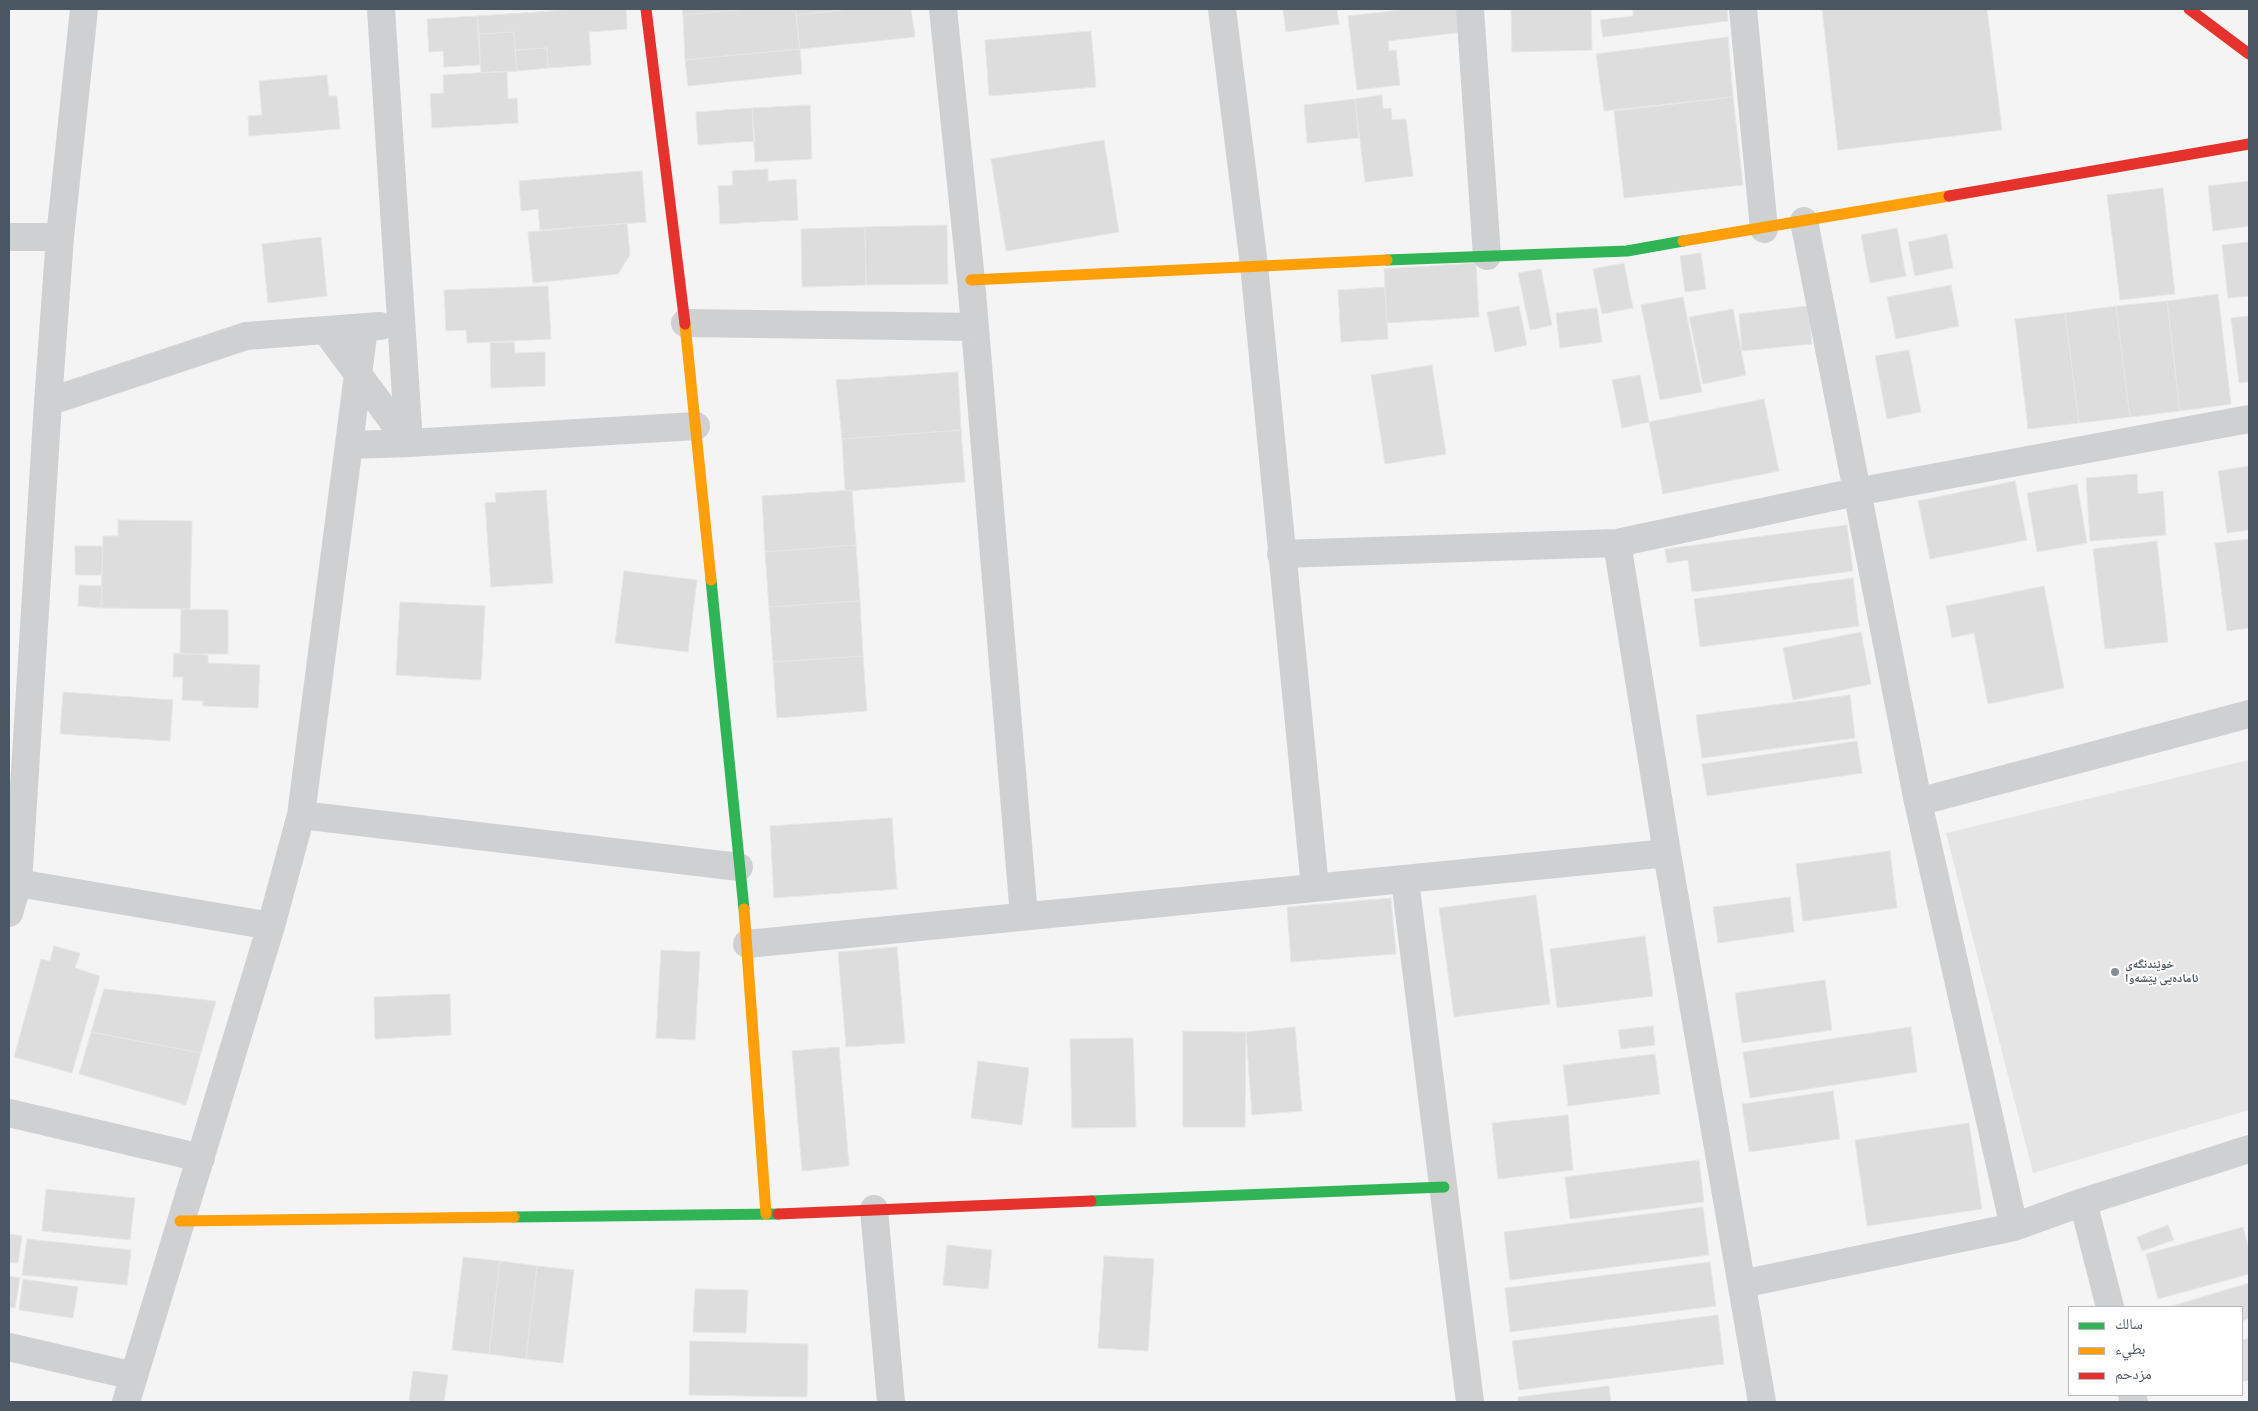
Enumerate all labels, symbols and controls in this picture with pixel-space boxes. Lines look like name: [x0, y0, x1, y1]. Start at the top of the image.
place label: خوێندنگەی ئامادەیی پێشەوا: [2125, 958, 2198, 986]
marker: خوێندنگەی ئامادەیی پێشەوا: [2109, 966, 2121, 978]
legend: [2068, 1306, 2243, 1396]
text: سالك: [2115, 1315, 2143, 1333]
text: بطيء: [2115, 1340, 2145, 1358]
text: مزدحم: [2115, 1365, 2152, 1383]

